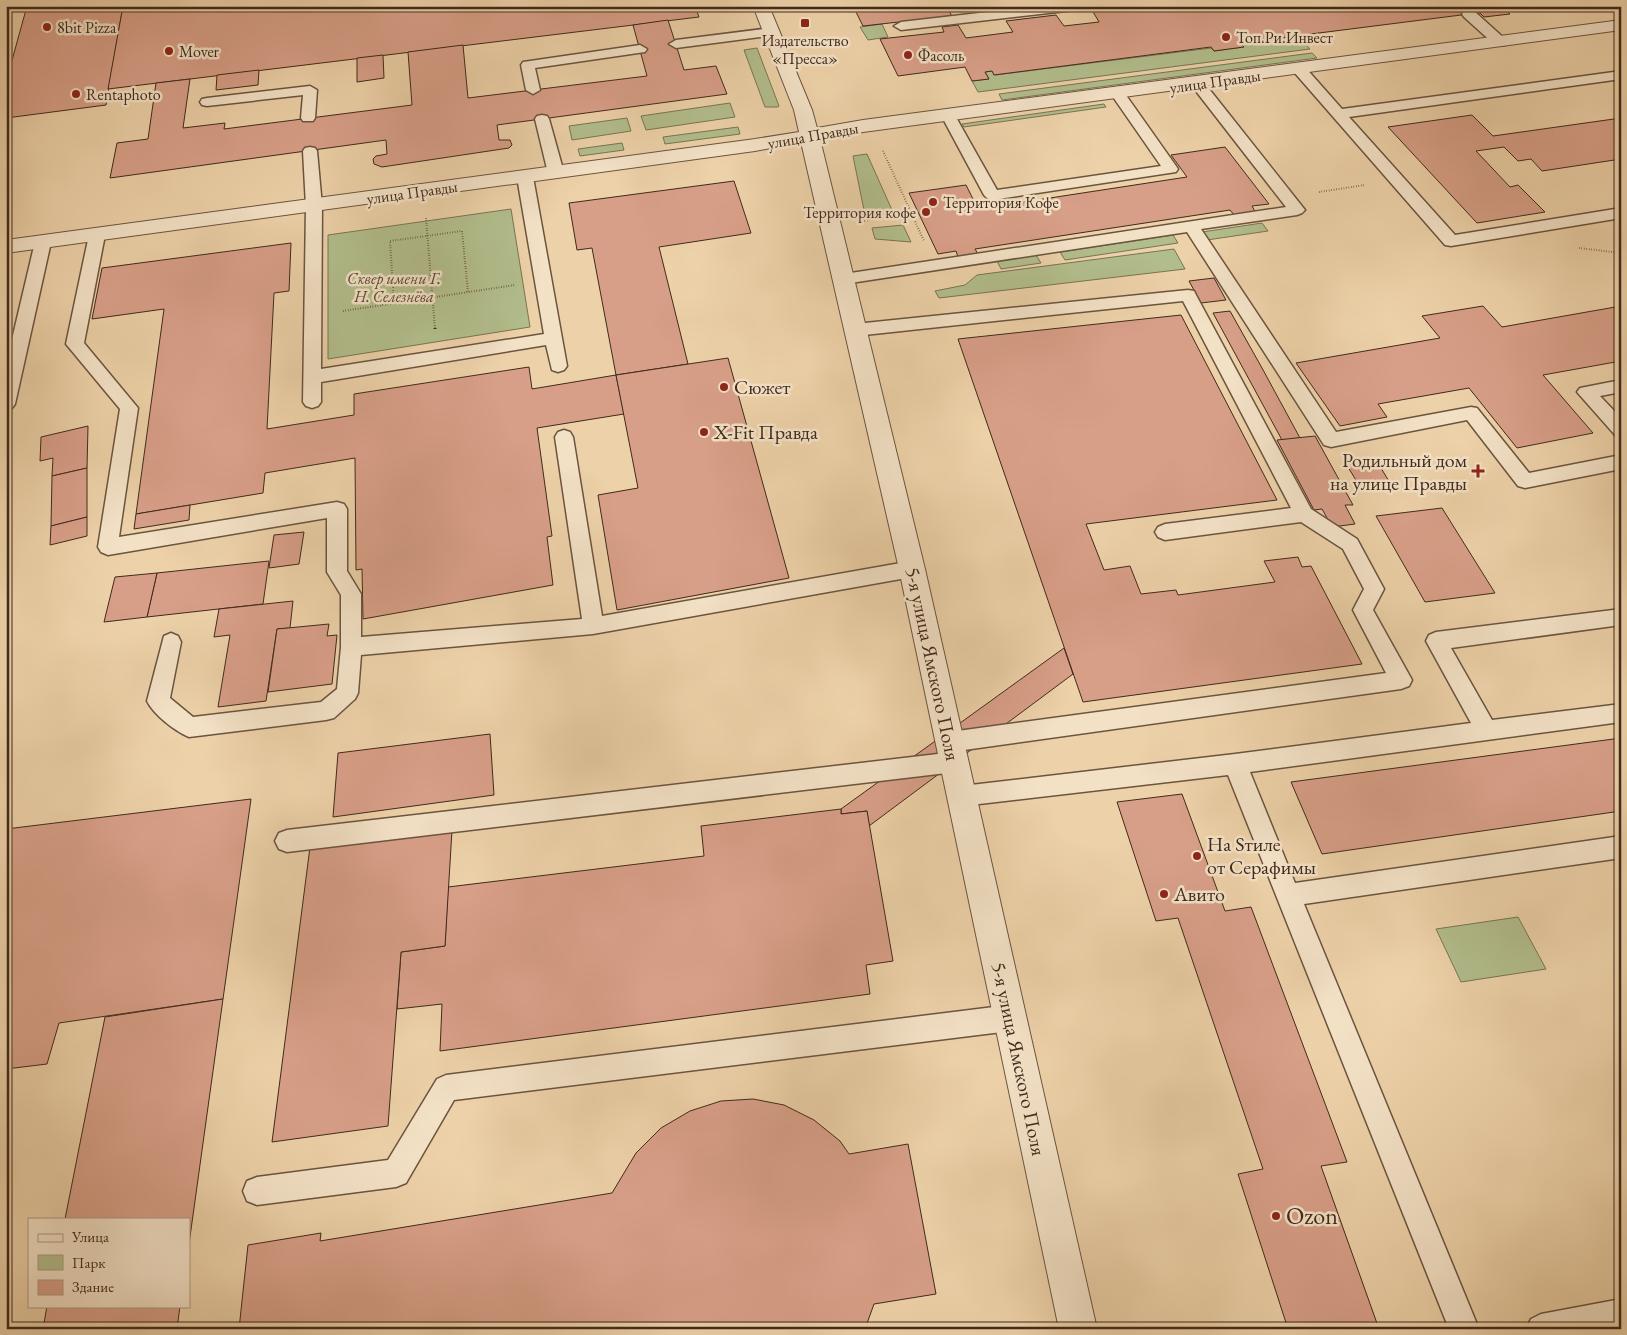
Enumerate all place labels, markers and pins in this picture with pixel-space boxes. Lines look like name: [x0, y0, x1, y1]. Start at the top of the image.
place label: 8bit Pizza: [57, 17, 117, 38]
marker: Издательство «Пресса»: [799, 17, 811, 29]
marker: 8bit Pizza: [41, 21, 53, 33]
place label: Топ.Ри.Инвест: [1236, 27, 1333, 48]
place label: Издательство «Пресса»: [761, 30, 849, 69]
marker: Топ.Ри.Инвест: [1220, 31, 1232, 43]
place label: Mover: [179, 41, 220, 62]
marker: Mover: [163, 45, 175, 57]
place label: Фасоль: [918, 45, 964, 66]
marker: Фасоль: [902, 49, 914, 61]
place label: Rentaphoto: [86, 84, 161, 105]
marker: Rentaphoto: [70, 88, 82, 100]
place label: Территория Кофе: [943, 192, 1059, 213]
marker: Территория Кофе: [927, 196, 939, 208]
place label: Территория кофе: [803, 202, 916, 223]
marker: Территория кофе: [920, 206, 932, 218]
place label: Сюжет: [734, 374, 791, 400]
marker: Сюжет: [718, 381, 730, 393]
place label: X-Fit Правда: [713, 419, 818, 445]
marker: X-Fit Правда: [698, 426, 710, 438]
place label: Родильный дом на улице Правды: [1330, 447, 1467, 496]
marker: Родильный дом на улице Правды: [1471, 464, 1485, 478]
place label: На Sтиле от Серафимы: [1207, 831, 1316, 880]
marker: На Sтиле от Серафимы: [1191, 850, 1203, 862]
place label: Авито: [1173, 881, 1225, 907]
marker: Авито: [1158, 888, 1170, 900]
place label: Ozon: [1286, 1200, 1338, 1231]
marker: Ozon: [1270, 1210, 1282, 1222]

